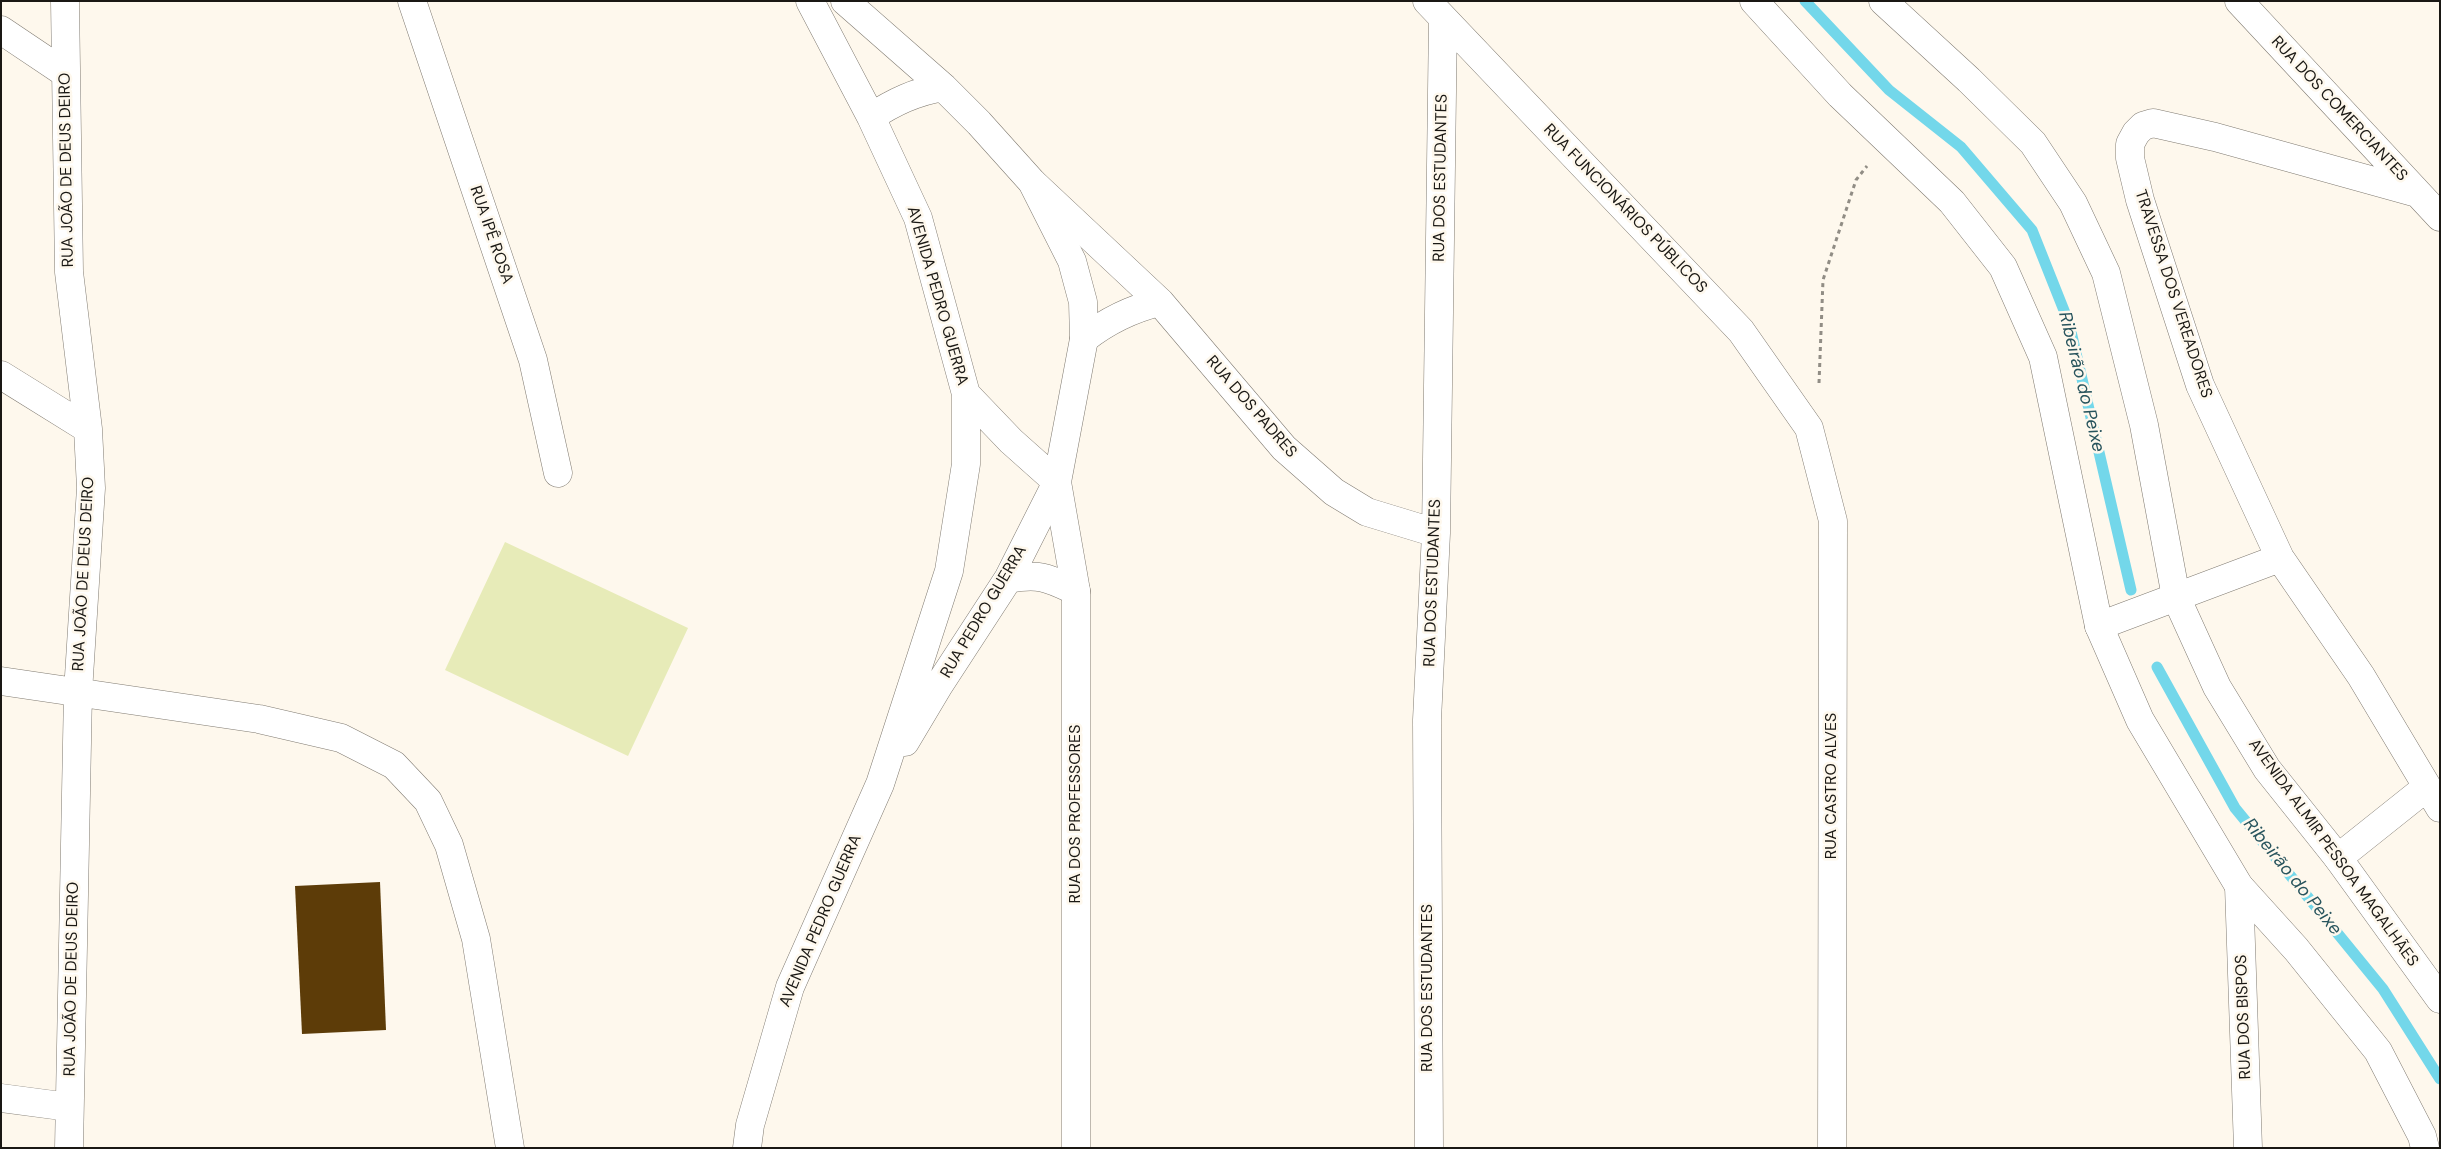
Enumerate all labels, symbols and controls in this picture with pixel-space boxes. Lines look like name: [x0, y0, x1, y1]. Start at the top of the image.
street label: RUA DOS COMERCIANTES: [2267, 32, 2411, 186]
street label: RUA JOÃO DE DEUS DEIRO: [56, 73, 78, 267]
street label: RUA DOS ESTUDANTES: [1430, 94, 1452, 262]
street label: RUA FUNCIONÁRIOS PÚBLICOS: [1539, 120, 1711, 298]
street label: RUA IPÊ ROSA: [465, 183, 517, 287]
street label: TRAVESSA DOS VEREADORES: [2130, 187, 2216, 401]
street label: AVENIDA PEDRO GUERRA: [902, 204, 972, 388]
water label: Ribeirão do Peixe: [2053, 310, 2109, 454]
street label: RUA DOS PADRES: [1202, 352, 1300, 462]
street label: RUA JOÃO DE DEUS DEIRO: [69, 476, 99, 672]
street label: RUA DOS ESTUDANTES: [1420, 499, 1446, 667]
street label: RUA PEDRO GUERRA: [937, 542, 1031, 682]
street label: RUA CASTRO ALVES: [1822, 713, 1842, 859]
street label: RUA DOS PROFESSORES: [1066, 725, 1086, 903]
street label: AVENIDA ALMIR PESSOA MAGALHÃES: [2244, 735, 2422, 971]
water label: Ribeirão do Peixe: [2238, 814, 2346, 940]
street label: AVENIDA PEDRO GUERRA: [776, 832, 866, 1010]
street label: RUA JOÃO DE DEUS DEIRO: [61, 882, 83, 1076]
street label: RUA DOS ESTUDANTES: [1418, 904, 1438, 1072]
street label: RUA DOS BISPOS: [2232, 954, 2256, 1080]

